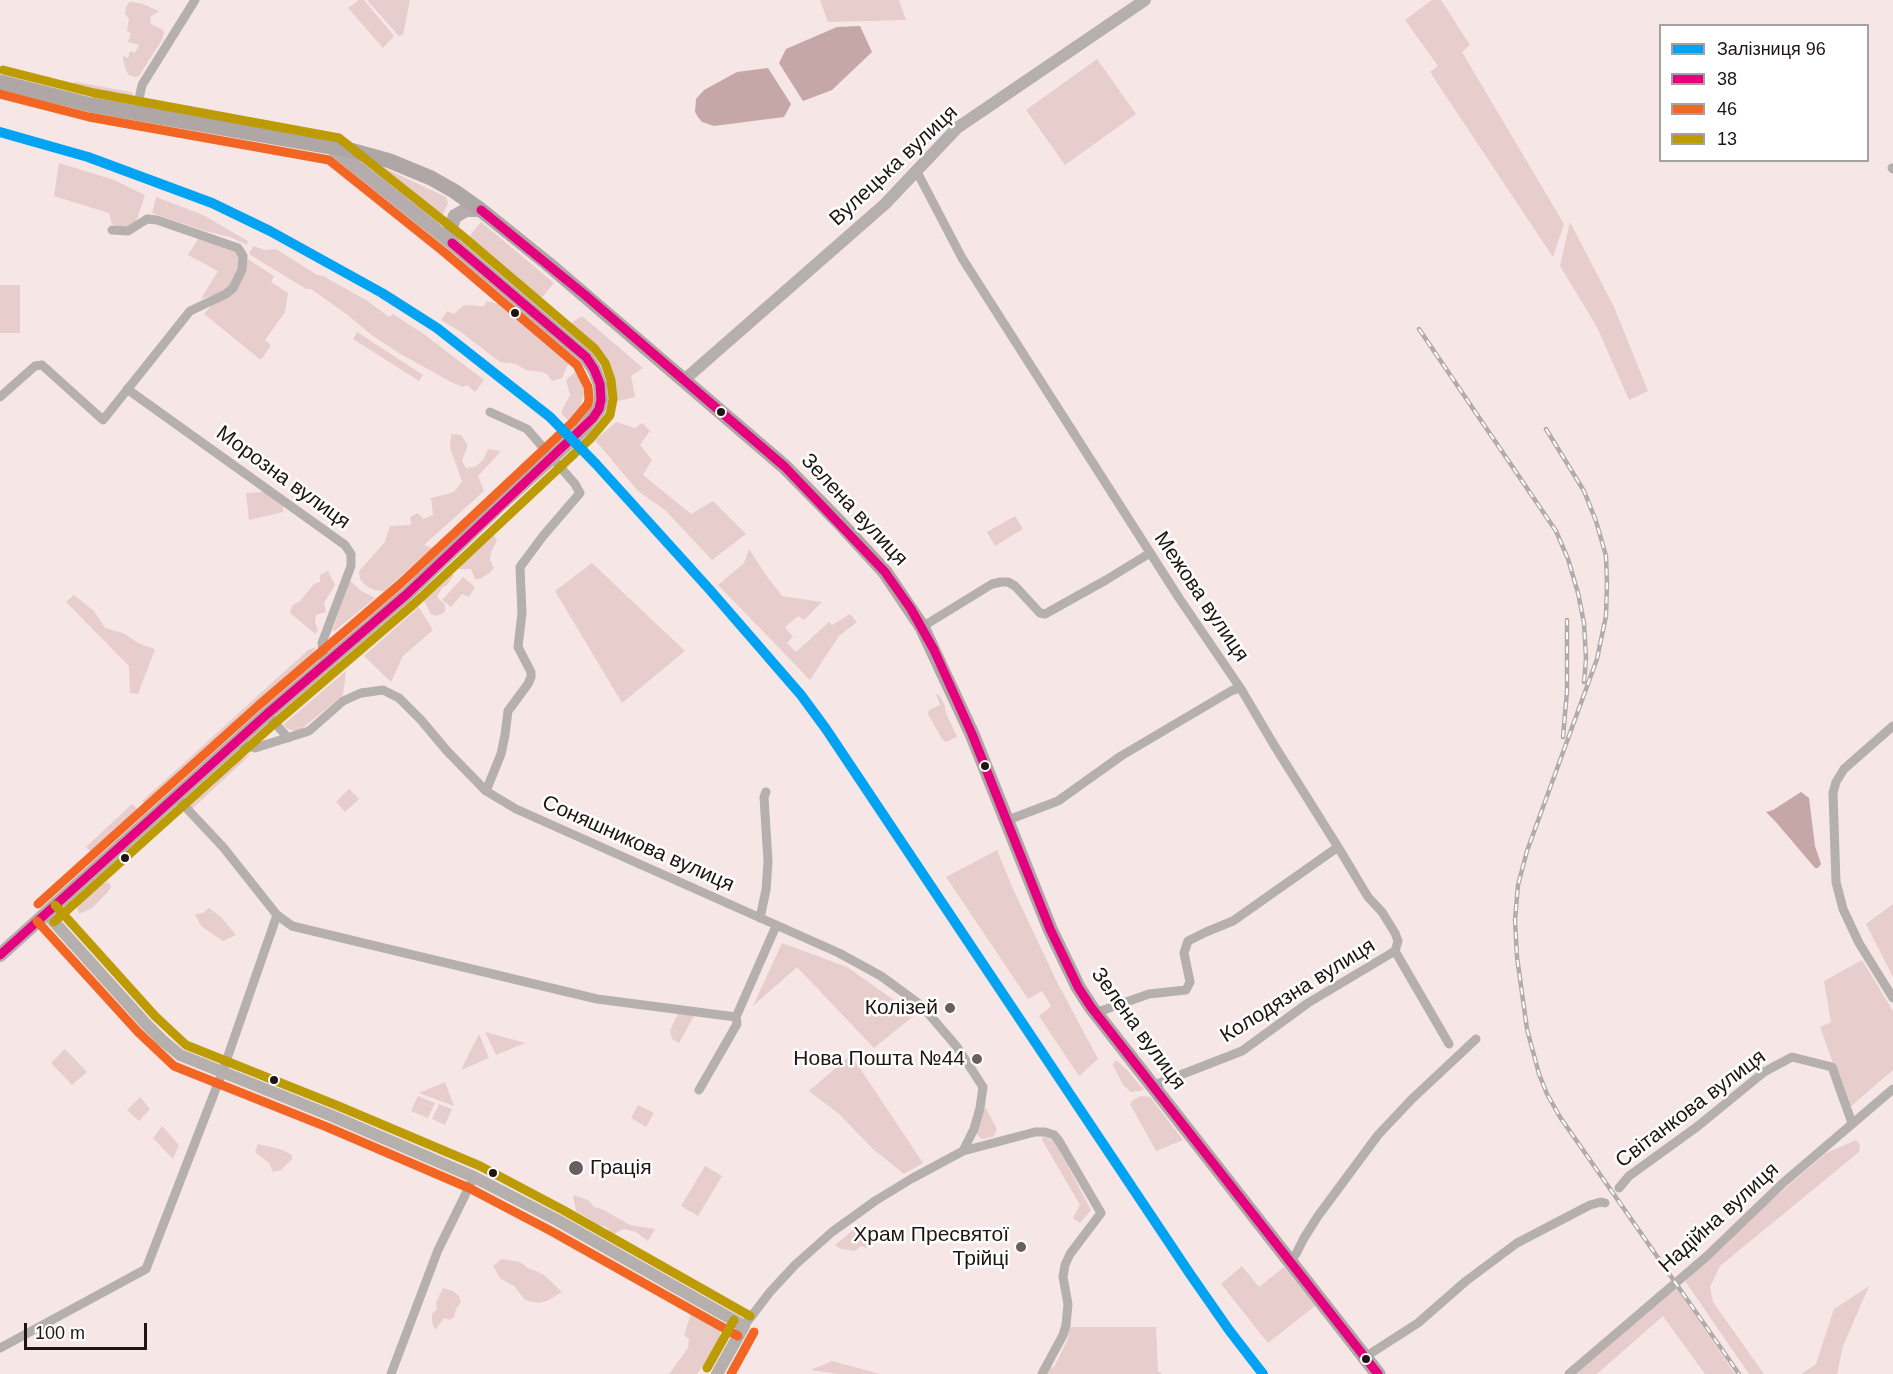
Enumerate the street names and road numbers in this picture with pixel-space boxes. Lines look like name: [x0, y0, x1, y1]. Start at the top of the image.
street label: Вулецька вулиця: [825, 100, 963, 232]
street label: Морозна вулиця: [211, 421, 355, 535]
street label: Зелена вулиця: [795, 448, 913, 572]
street label: Межова вулиця: [1148, 527, 1254, 667]
street label: Соняшникова вулиця: [538, 790, 738, 898]
street label: Колодязна вулиця: [1216, 933, 1380, 1049]
street label: Зелена вулиця: [1085, 963, 1191, 1095]
street label: Світанкова вулиця: [1611, 1044, 1771, 1174]
street label: Надійна вулиця: [1654, 1158, 1784, 1278]

